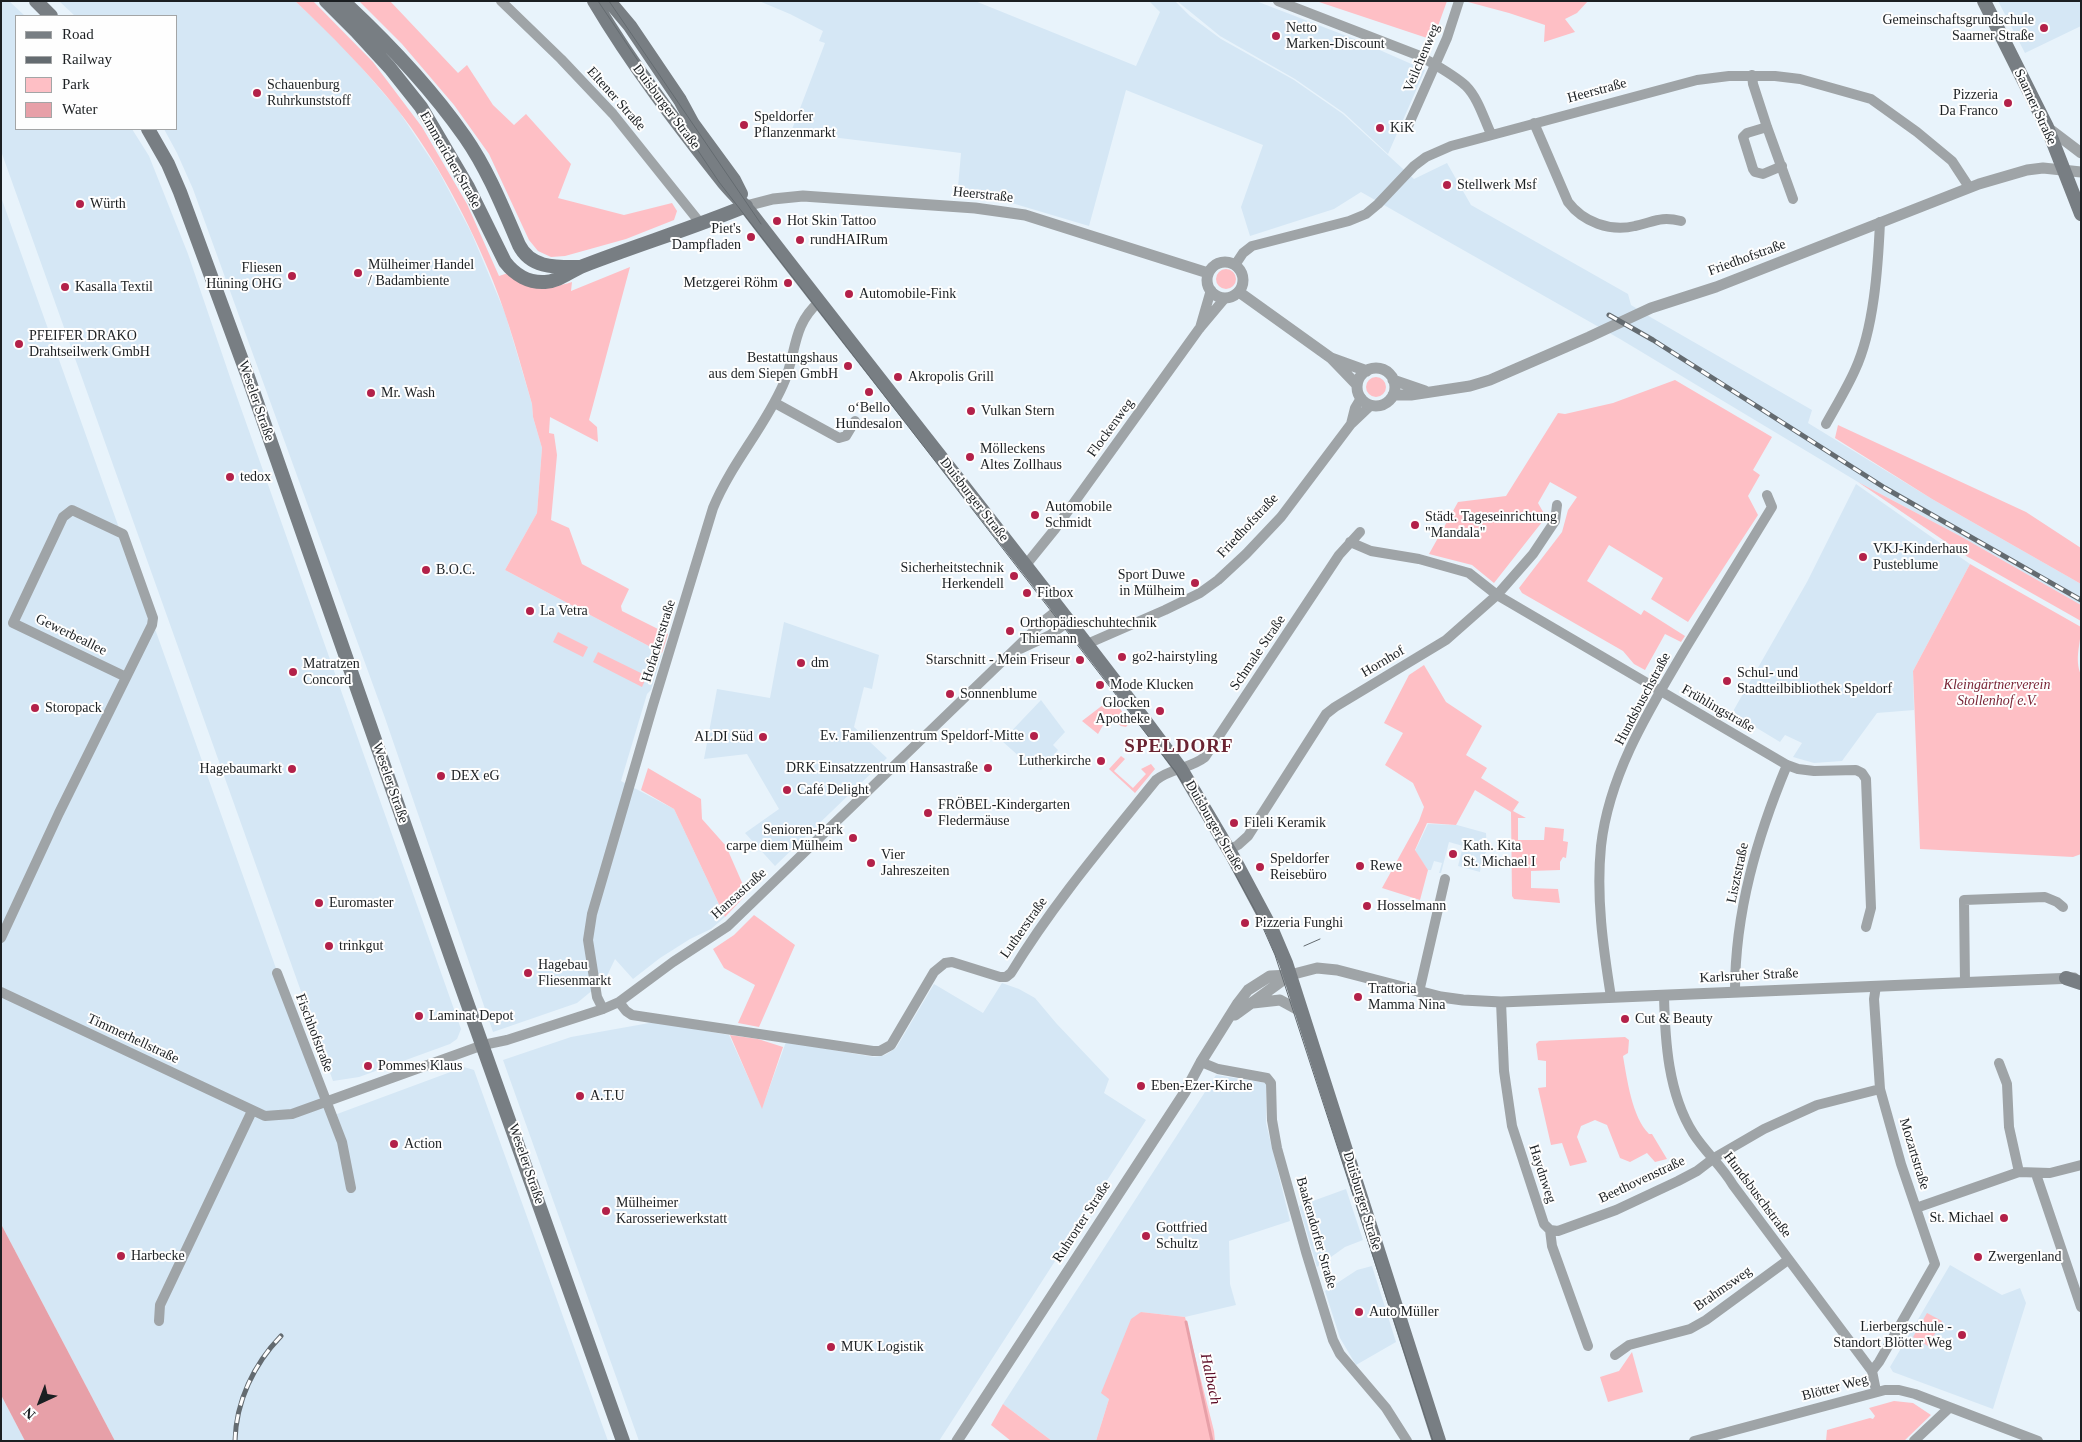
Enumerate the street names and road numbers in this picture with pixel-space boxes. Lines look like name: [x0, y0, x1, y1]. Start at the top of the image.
street label: Veilchenweg: [1398, 17, 1446, 99]
street label: Duisburger Straße: [624, 55, 708, 159]
street label: Eltener Straße: [579, 59, 653, 139]
street label: Saarner Straße: [2007, 59, 2063, 155]
street label: Heerstraße: [1560, 74, 1634, 108]
street label: Emmericher Straße: [411, 101, 489, 219]
street label: Heerstraße: [946, 183, 1020, 207]
street label: Friedhofstraße: [1699, 234, 1795, 282]
street label: Weseler Straße: [232, 352, 280, 450]
street label: Flockenweg: [1081, 392, 1141, 464]
street label: Duisburger Straße: [931, 448, 1017, 552]
street label: Friedhofstraße: [1209, 485, 1287, 567]
street label: Hofackerstraße: [636, 591, 682, 691]
street label: Schmale Straße: [1222, 606, 1294, 700]
street label: Gewerbeallee: [27, 608, 115, 662]
street label: Hornhof: [1355, 641, 1411, 683]
street label: Hundsbuschstraße: [1607, 641, 1679, 757]
street label: Frühlingstraße: [1673, 678, 1763, 740]
street label: Weseler Straße: [366, 734, 414, 832]
street label: Duisburger Straße: [1177, 771, 1251, 881]
street label: Lisztstraße: [1722, 837, 1754, 909]
street label: Hansastraße: [703, 860, 775, 928]
street label: Lutherstraße: [993, 889, 1055, 967]
street label: Karlsruher Straße: [1691, 965, 1807, 987]
street label: Fischhofstraße: [289, 985, 339, 1081]
street label: Timmerhellstraße: [77, 1007, 189, 1071]
street label: Mozartstraße: [1893, 1111, 1935, 1197]
street label: Weseler Straße: [502, 1115, 550, 1213]
street label: Haydnweg: [1523, 1139, 1561, 1209]
street label: Hundsbuschstraße: [1713, 1141, 1801, 1249]
street label: Duisburger Straße: [1337, 1142, 1387, 1260]
street label: Beethovenstraße: [1588, 1149, 1696, 1211]
street label: Baakendorfer Straße: [1289, 1166, 1343, 1300]
street label: Ruhrorter Straße: [1045, 1172, 1119, 1272]
street label: Brahmsweg: [1687, 1260, 1759, 1318]
street label: Blötter Weg: [1796, 1370, 1874, 1406]

